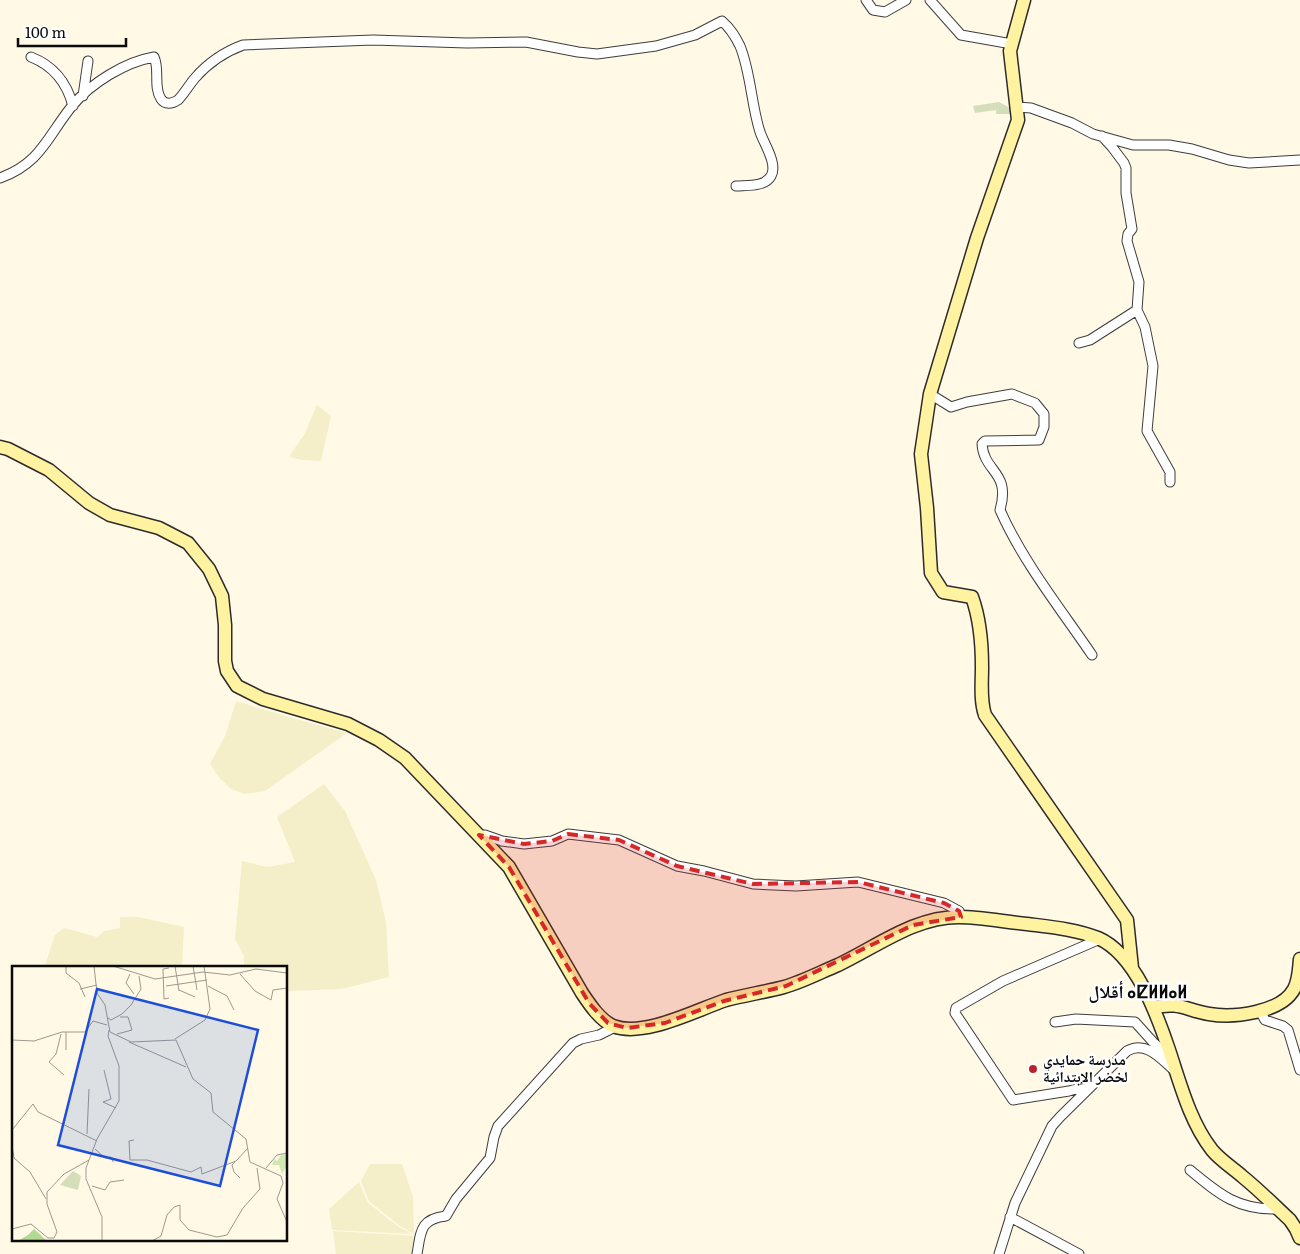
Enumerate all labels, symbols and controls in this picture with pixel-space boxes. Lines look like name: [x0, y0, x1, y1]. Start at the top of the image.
scale bar: [18, 15, 125, 47]
text: 100 m: [25, 20, 66, 43]
inset map: [12, 966, 288, 1242]
district label: أقلال ⴰⵇⵍⵍⴰⵍ: [1089, 977, 1187, 1004]
place label: مدرسة حمايدي لخضر الإبتدائية: [1043, 1047, 1128, 1087]
marker: مدرسة حمايدي لخضر الإبتدائية: [1027, 1063, 1039, 1075]

